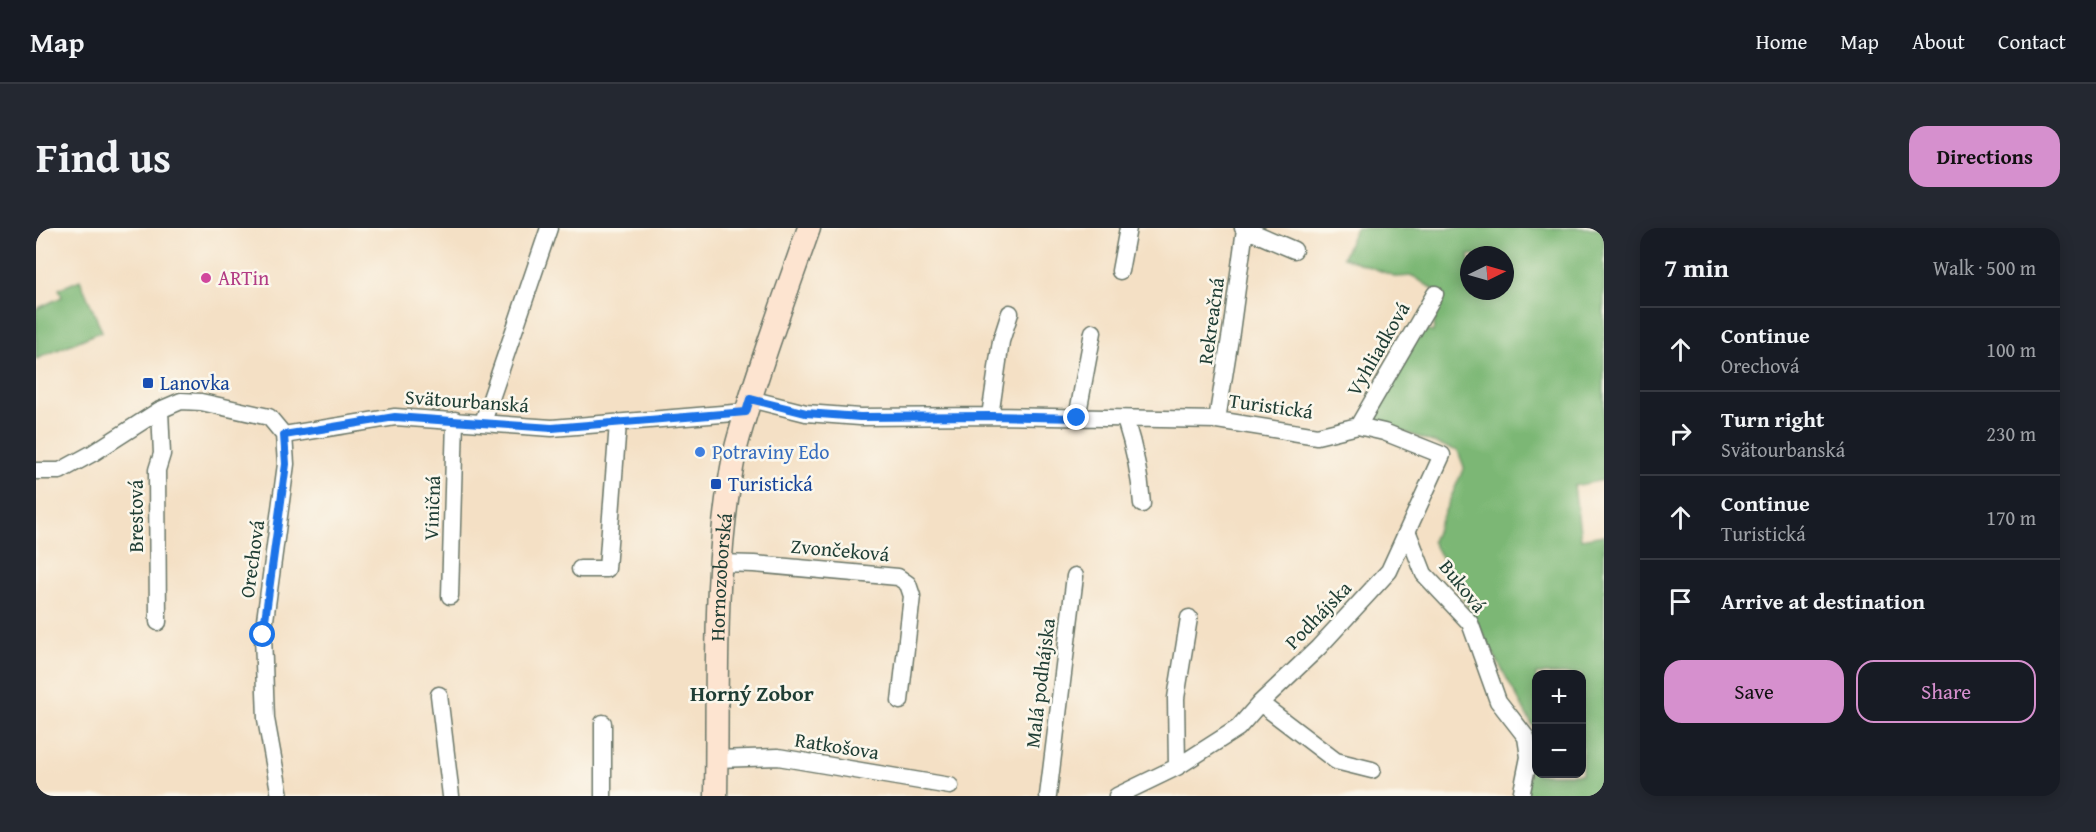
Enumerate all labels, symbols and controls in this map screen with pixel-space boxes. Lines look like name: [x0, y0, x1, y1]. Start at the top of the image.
text: Map: [30, 21, 84, 62]
text: Home: [1756, 26, 1807, 57]
text: Map: [1840, 26, 1879, 57]
text: About: [1912, 26, 1965, 57]
text: Contact: [1998, 26, 2066, 57]
text: Find us: [36, 126, 171, 187]
button: Directions: [1909, 126, 2060, 187]
north arrow: [1460, 246, 1514, 300]
text: 7 min: [1664, 248, 1729, 287]
text: Walk · 500 m: [1933, 253, 2036, 282]
place label: ARTin: [218, 263, 269, 292]
marker: ARTin: [199, 271, 213, 285]
street label: Rekreačná: [1190, 275, 1231, 366]
street label: Vyhliadková: [1339, 296, 1417, 401]
text: Continue: [1721, 319, 1810, 351]
icon: ahead: [1664, 333, 1697, 366]
text: 100 m: [1986, 335, 2036, 364]
text: Orechová: [1721, 351, 1800, 380]
place label: Lanovka: [160, 368, 230, 397]
marker: Lanovka: [141, 376, 155, 390]
street label: Svätourbanská: [404, 382, 530, 419]
street label: Turistická: [1227, 385, 1316, 426]
text: Turn right: [1721, 403, 1824, 435]
route end: [1063, 404, 1089, 430]
icon: right: [1664, 417, 1697, 450]
text: 230 m: [1986, 419, 2036, 448]
text: Svätourbanská: [1721, 435, 1845, 464]
place label: Potraviny Edo: [712, 437, 829, 466]
marker: Potraviny Edo: [693, 445, 707, 459]
place label: Turistická: [728, 469, 813, 498]
street label: Viničná: [416, 474, 447, 541]
marker: Turistická: [709, 477, 723, 491]
street label: Brestová: [121, 479, 150, 552]
text: Continue: [1721, 487, 1810, 519]
icon: ahead: [1664, 501, 1697, 534]
text: 170 m: [1986, 503, 2036, 532]
street label: Hornozoborská: [702, 511, 739, 642]
street label: Orechová: [232, 518, 271, 600]
text: Turistická: [1721, 519, 1806, 548]
street label: Zvončeková: [790, 531, 891, 568]
street label: Buková: [1433, 553, 1494, 619]
street label: Podhájska: [1278, 574, 1358, 655]
icon: arrive: [1664, 585, 1697, 618]
text: Arrive at destination: [1721, 585, 1925, 617]
street label: Malá podhájska: [1017, 616, 1062, 750]
route start: [249, 621, 275, 647]
button: Save: [1664, 660, 1844, 723]
button: Share: [1856, 660, 2036, 723]
map controls: [1532, 670, 1586, 778]
button: +: [1532, 670, 1586, 724]
district label: Horný Zobor: [690, 677, 814, 709]
button: −: [1532, 724, 1586, 778]
street label: Ratkošova: [793, 725, 882, 767]

